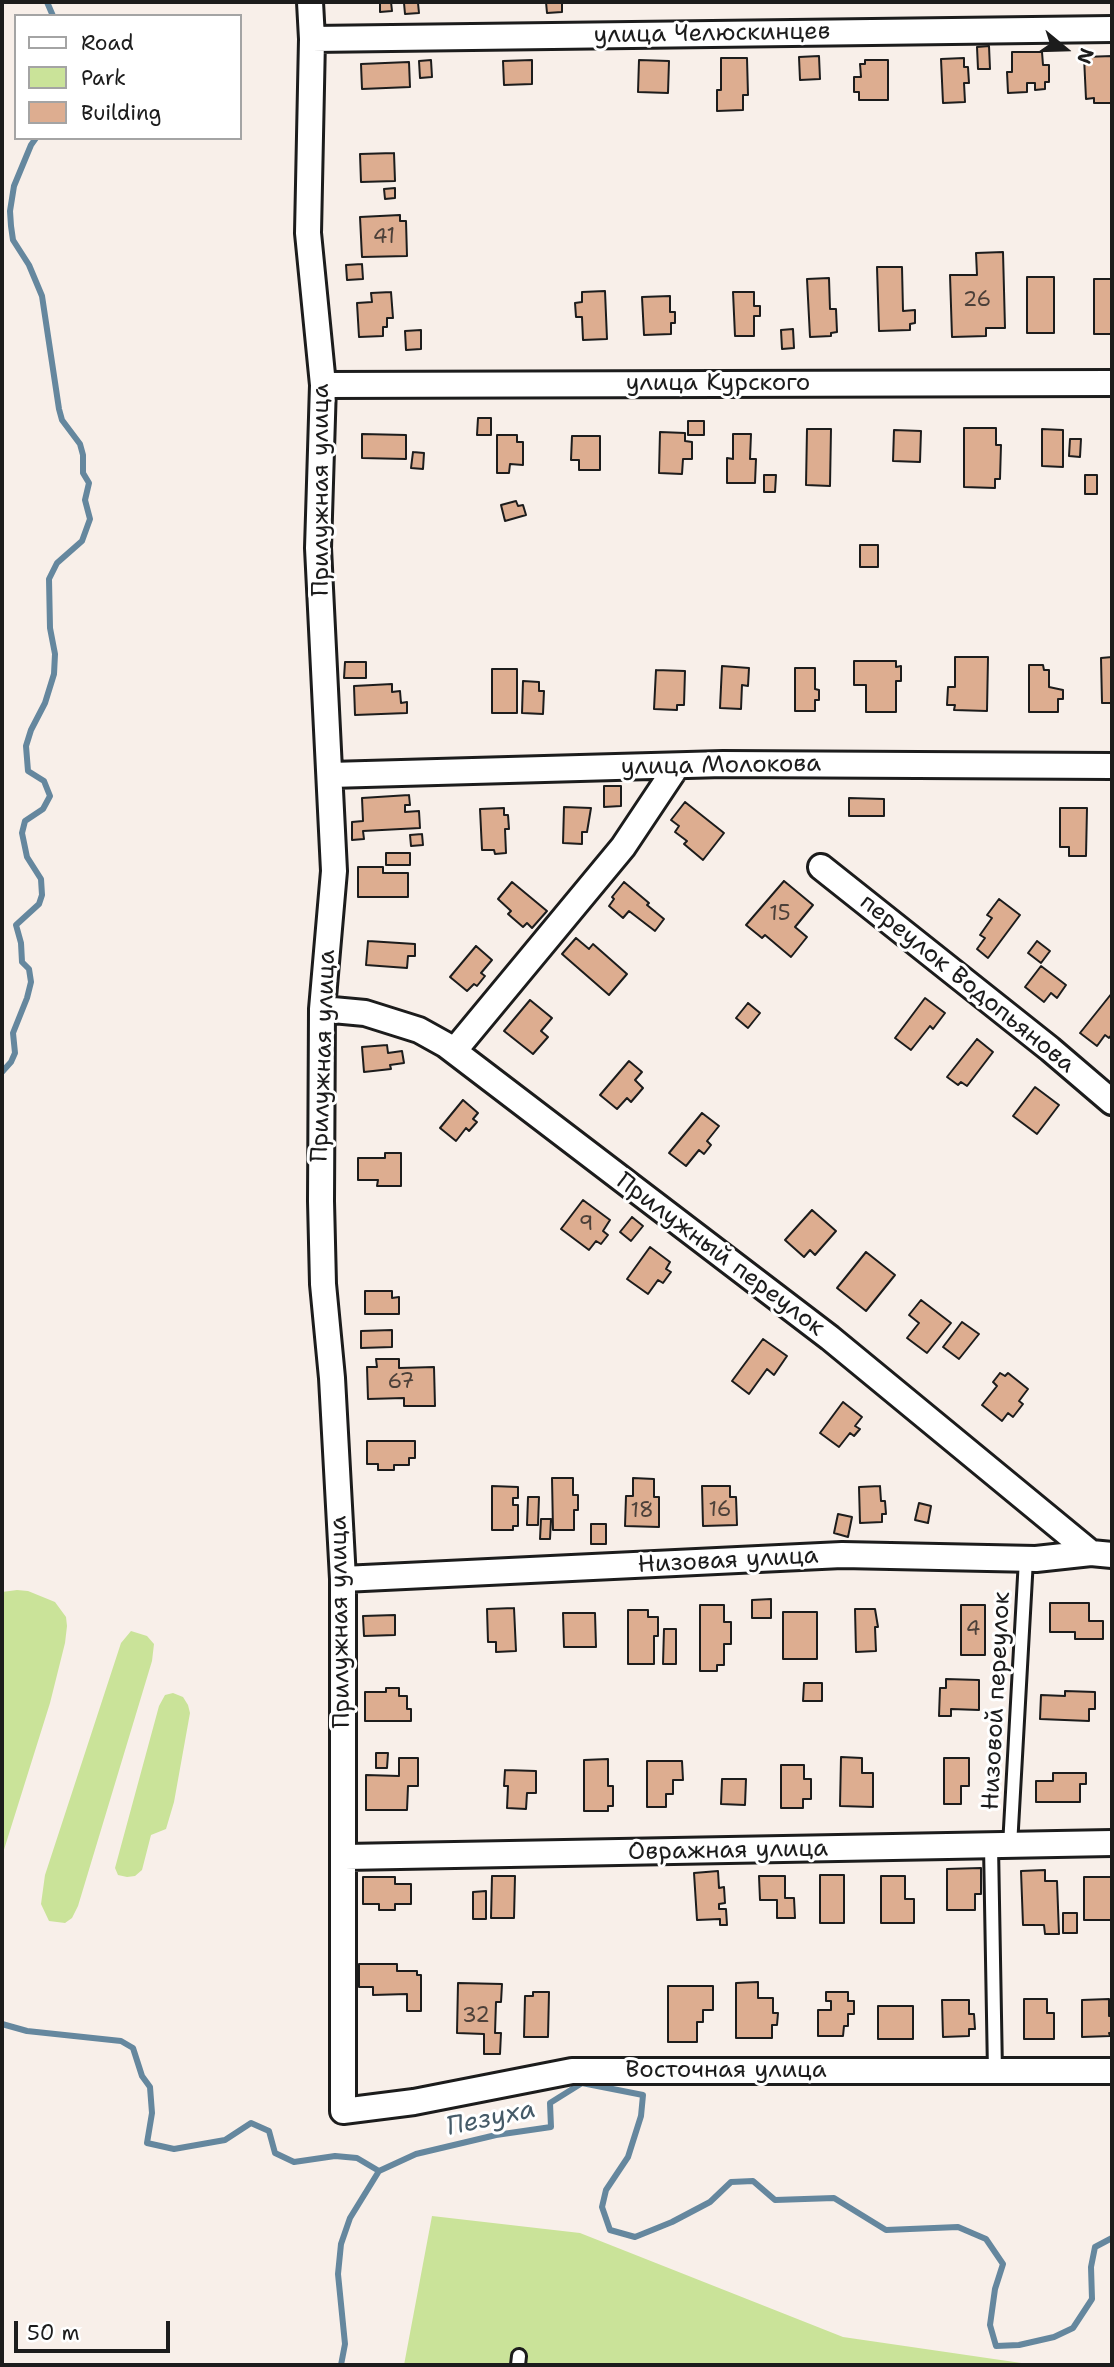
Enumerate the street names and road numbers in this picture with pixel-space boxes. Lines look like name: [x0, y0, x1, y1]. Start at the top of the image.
street label: улица Челюскинцев: [593, 18, 831, 50]
street label: улица Курского: [626, 370, 810, 398]
street label: Прилужная улица: [308, 384, 336, 596]
street label: улица Молокова: [621, 750, 821, 782]
street label: переулок Водопьянова: [854, 888, 1080, 1080]
street label: Прилужная улица: [306, 949, 342, 1163]
street label: Прилужный переулок: [610, 1167, 830, 1343]
street label: Прилужная улица: [325, 1515, 357, 1729]
street label: Низовая улица: [637, 1542, 819, 1580]
street label: Низовой переулок: [977, 1591, 1017, 1811]
street label: Овражная улица: [628, 1835, 828, 1867]
street label: Восточная улица: [625, 2057, 827, 2085]

